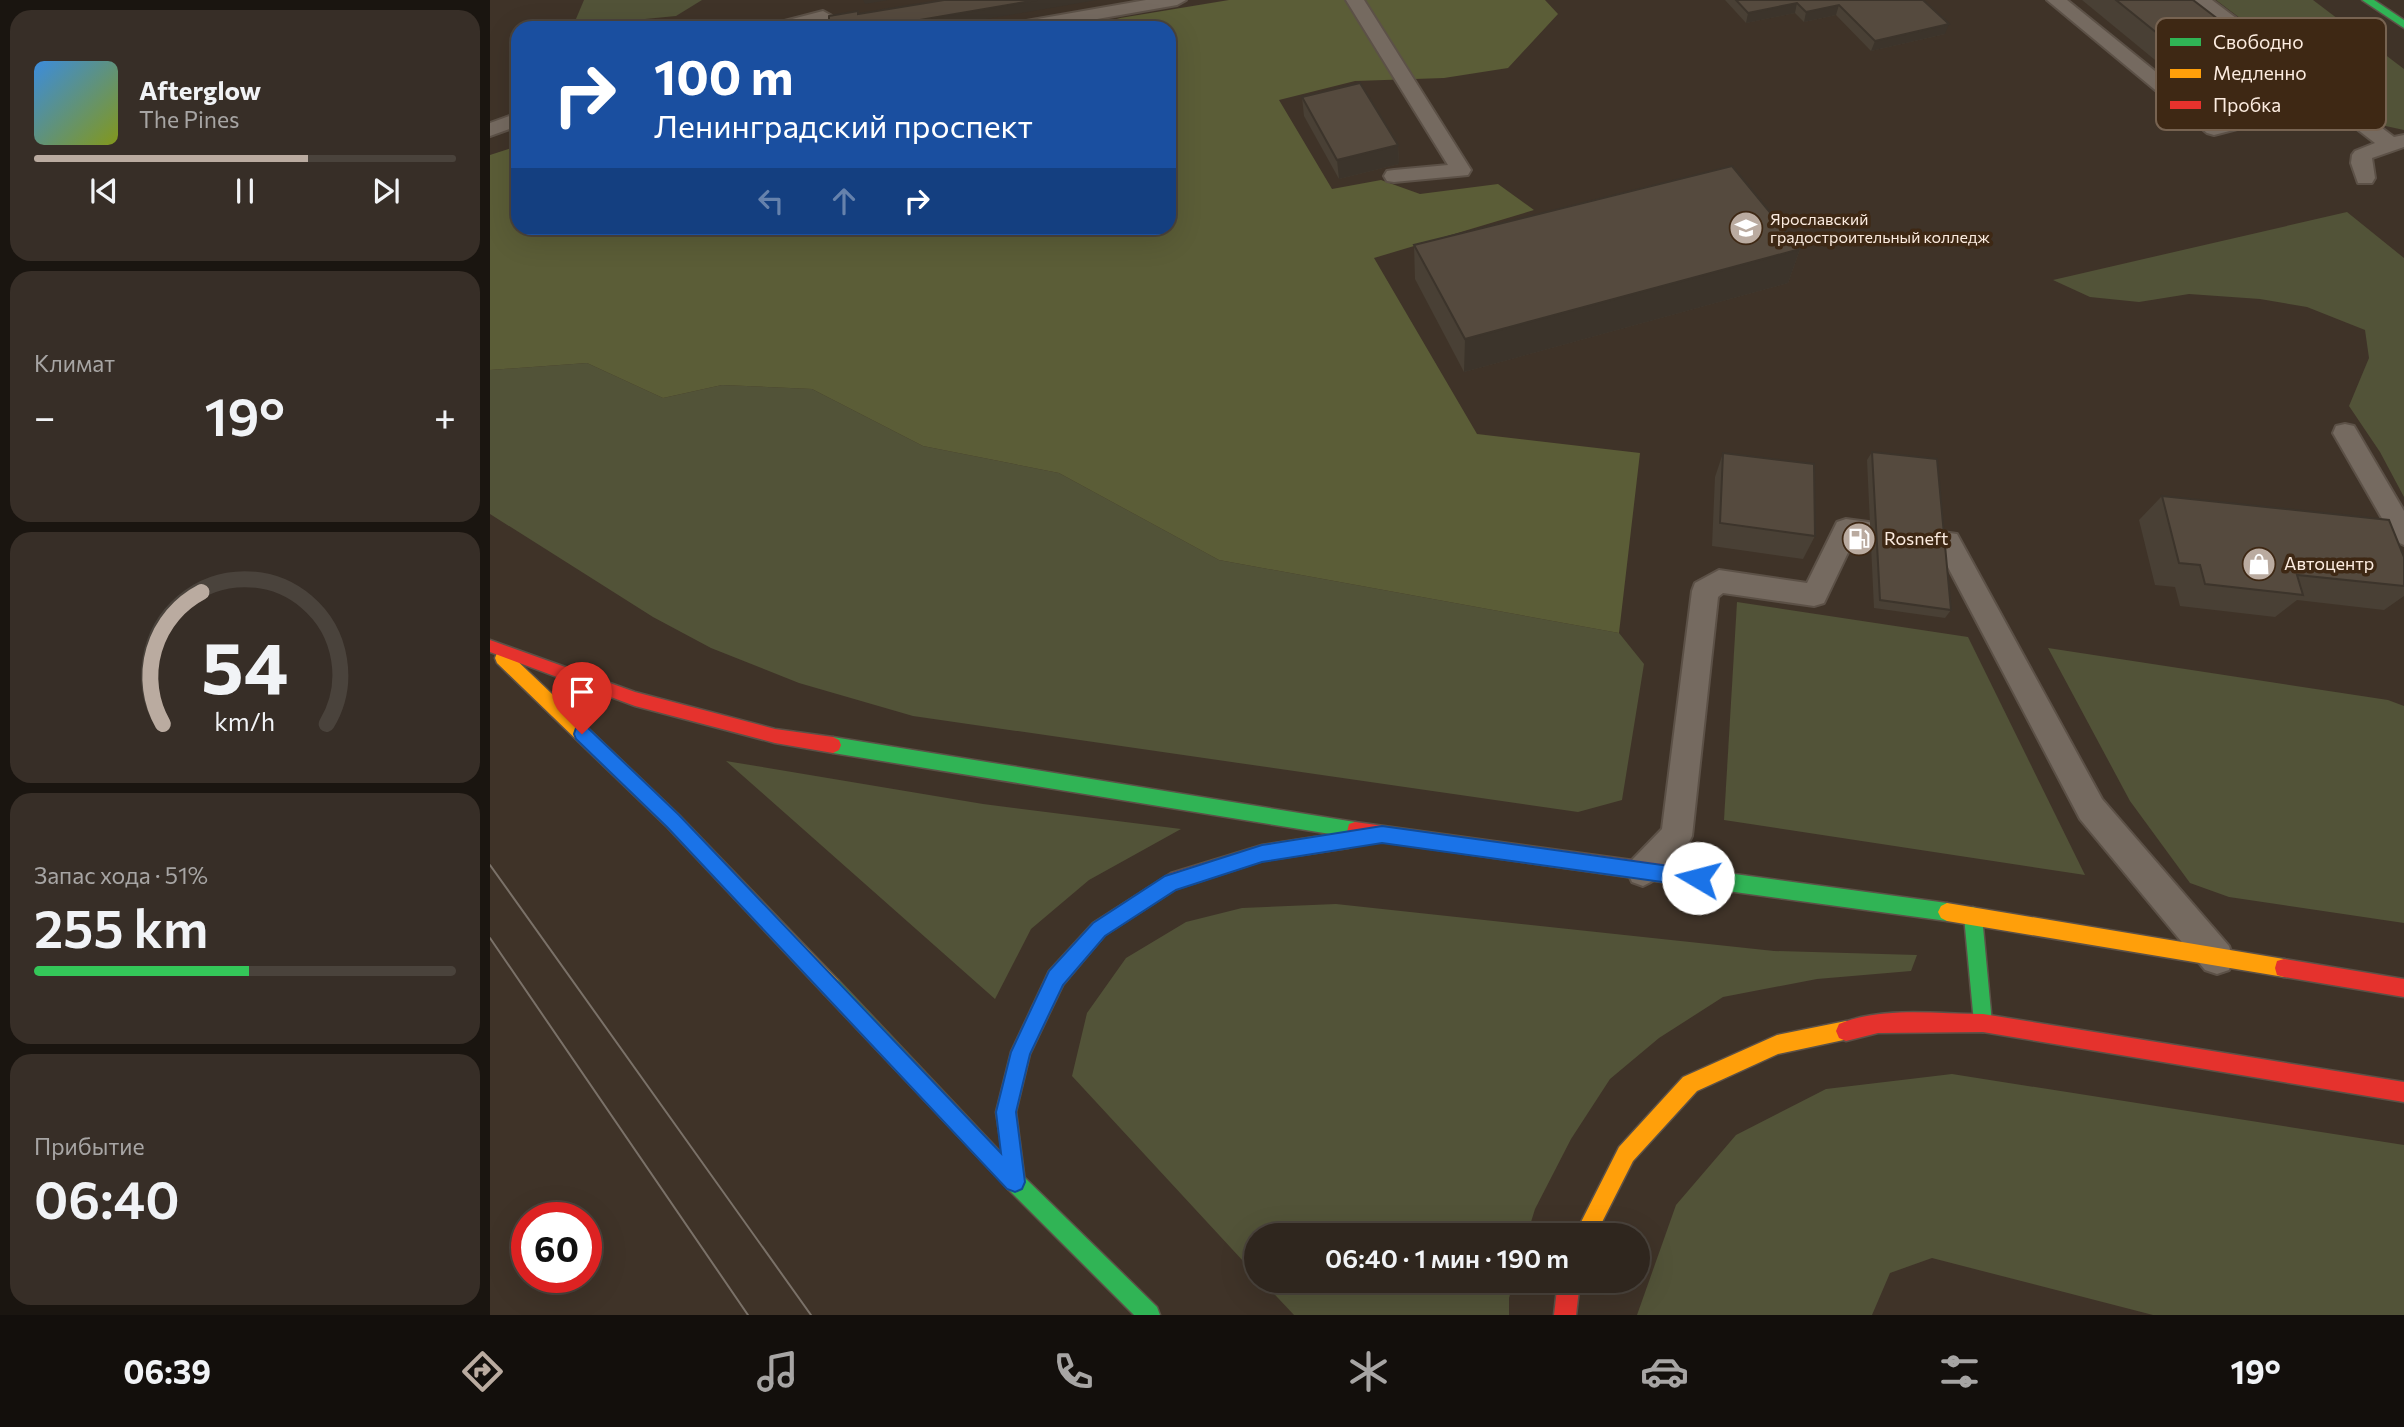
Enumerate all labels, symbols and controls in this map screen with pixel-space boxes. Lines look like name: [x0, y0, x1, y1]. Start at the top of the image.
legend: [2156, 18, 2386, 130]
text: Свободно: [2213, 30, 2303, 53]
text: 100 m: [654, 45, 793, 105]
icon: right: [539, 49, 630, 140]
text: Медленно: [2213, 61, 2307, 84]
text: Afterglow: [139, 74, 261, 105]
text: Пробка: [2213, 93, 2281, 116]
text: The Pines: [139, 105, 240, 133]
text: Ленинградский проспект: [654, 105, 1033, 145]
icon: previous: [85, 172, 123, 210]
icon: pause: [226, 172, 264, 210]
icon: next: [367, 172, 405, 210]
icon: left: [752, 182, 790, 220]
icon: ahead: [825, 182, 863, 220]
icon: right: [898, 182, 936, 220]
school or university icon: Ярославский градостроительный колледж: [1727, 209, 1765, 247]
place label: Ярославский градостроительный колледж: [1770, 209, 1990, 246]
text: Климат: [34, 349, 115, 377]
text: 19°: [204, 383, 285, 447]
text: −: [34, 392, 56, 439]
text: +: [434, 392, 456, 439]
fuel station icon: Rosneft: [1840, 520, 1878, 558]
place label: Rosneft: [1884, 527, 1948, 549]
shop icon: Автоцентр: [2240, 545, 2278, 583]
place label: Автоцентр: [2284, 552, 2374, 574]
text: 54: [201, 620, 289, 709]
pin: [552, 662, 612, 734]
icon: arrive: [563, 673, 601, 711]
text: km/h: [215, 705, 275, 735]
position arrow: [1661, 841, 1735, 915]
text: Запас хода · 51%: [34, 861, 208, 889]
text: 255 km: [34, 895, 208, 959]
text: Прибытие: [34, 1132, 145, 1160]
text: 06:40: [34, 1166, 180, 1230]
speed limit sign: 60: [511, 1202, 602, 1293]
text: 06:40 · 1 мин · 190 m: [1325, 1242, 1569, 1273]
icon: directions: [458, 1347, 507, 1396]
icon: music: [753, 1347, 802, 1396]
icon: phone: [1049, 1347, 1098, 1396]
icon: climate: [1344, 1347, 1393, 1396]
icon: car: [1640, 1347, 1689, 1396]
icon: filters: [1935, 1347, 1984, 1396]
text: 06:39: [123, 1351, 211, 1391]
text: 19°: [2230, 1351, 2281, 1391]

